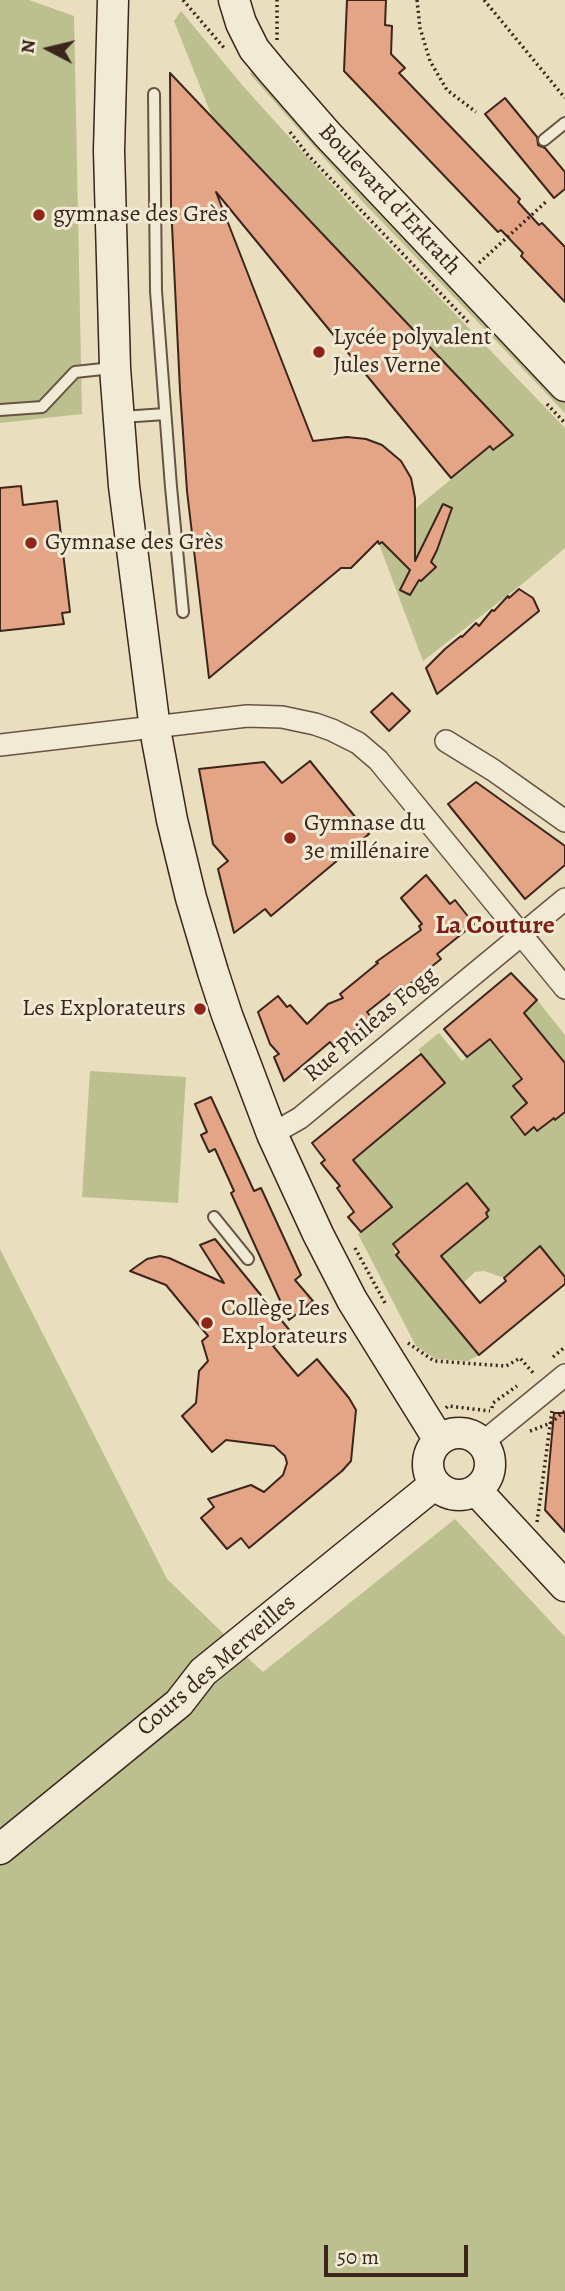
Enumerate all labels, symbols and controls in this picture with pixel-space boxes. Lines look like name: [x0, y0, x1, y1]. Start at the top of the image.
north arrow: [14, 14, 84, 84]
text: N: [14, 38, 42, 55]
street label: Boulevard d'Erkrath: [312, 118, 466, 282]
place label: gymnase des Grès: [53, 201, 228, 229]
marker: gymnase des Grès: [31, 207, 47, 223]
place label: Lycée polyvalent Jules Verne: [333, 324, 492, 380]
marker: Lycée polyvalent Jules Verne: [311, 344, 327, 360]
place label: Gymnase des Grès: [45, 529, 224, 557]
marker: Gymnase des Grès: [23, 535, 39, 551]
place label: Gymnase du 3e millénaire: [304, 810, 429, 866]
marker: Gymnase du 3e millénaire: [282, 830, 298, 846]
district label: La Couture: [435, 911, 555, 943]
street label: Rue Phileas Fogg: [299, 961, 443, 1089]
place label: Les Explorateurs: [22, 995, 186, 1023]
marker: Les Explorateurs: [192, 1001, 208, 1017]
place label: Collège Les Explorateurs: [221, 1295, 348, 1351]
marker: Collège Les Explorateurs: [199, 1315, 215, 1331]
street label: Cours des Merveilles: [132, 1589, 302, 1743]
scale bar: [327, 2232, 470, 2276]
text: 50 m: [337, 2243, 379, 2271]

